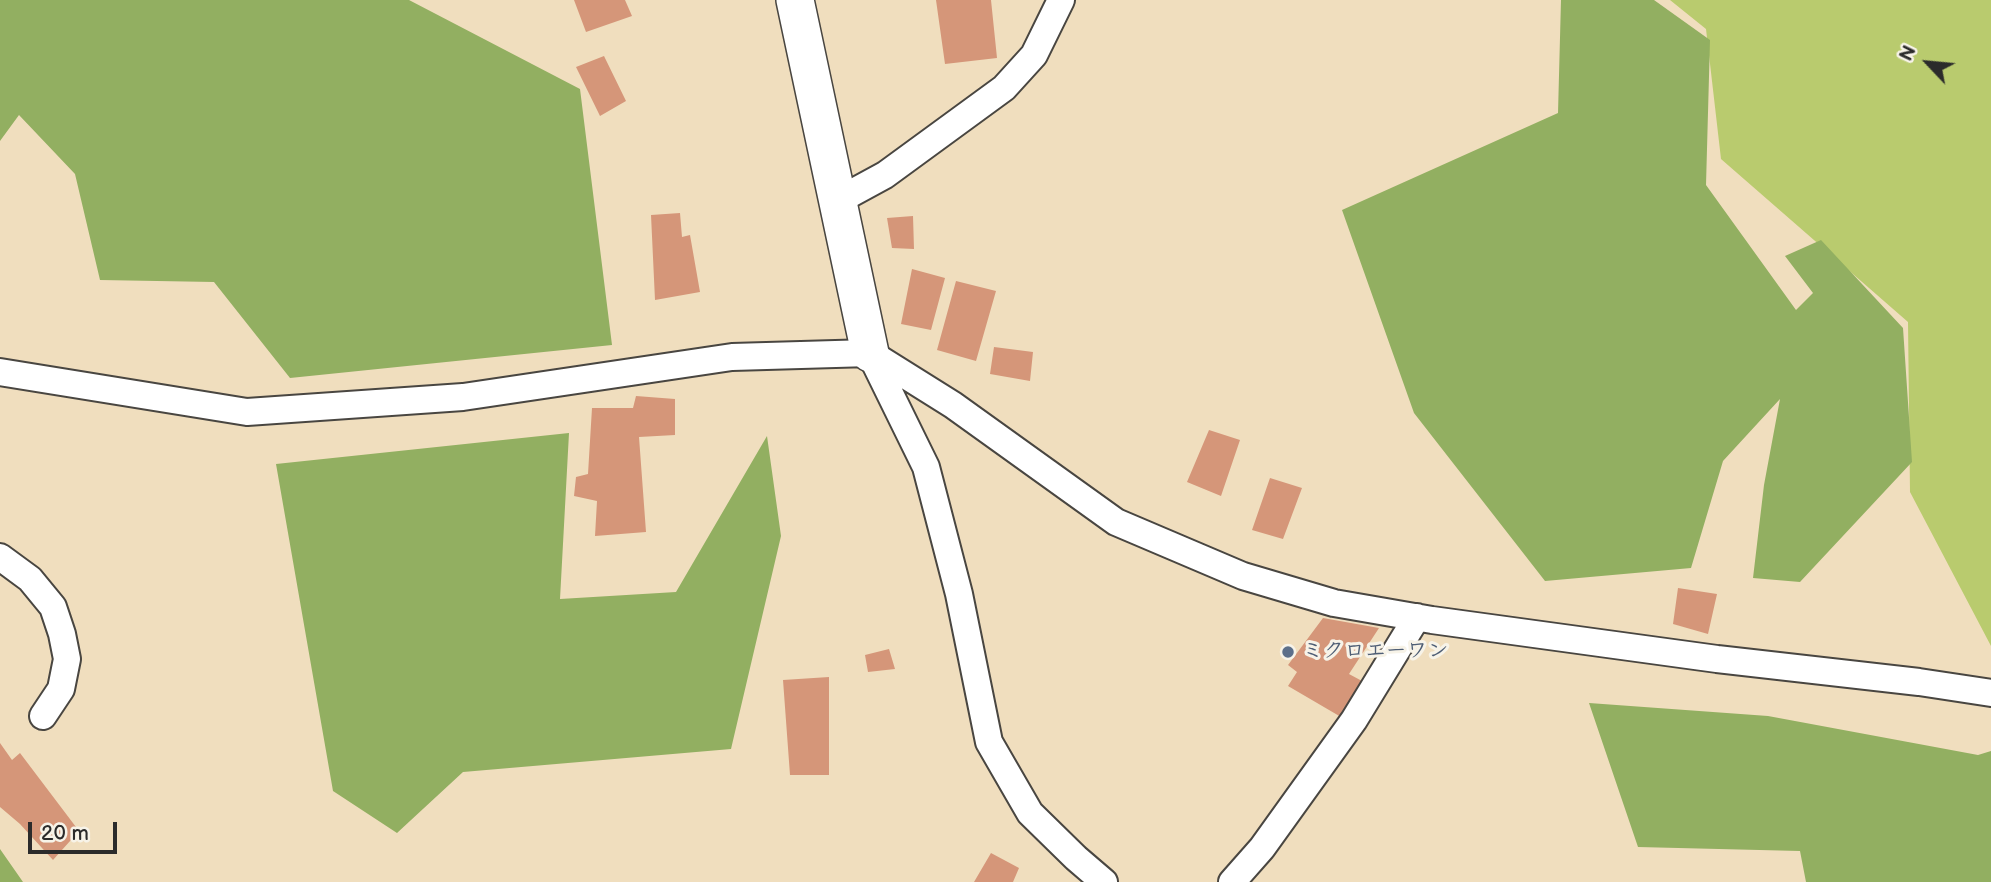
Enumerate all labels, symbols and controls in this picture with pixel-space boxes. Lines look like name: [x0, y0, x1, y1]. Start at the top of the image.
north arrow: [1893, 28, 1963, 98]
text: N: [1895, 42, 1922, 65]
place label: ミクロエーワン: [1302, 639, 1449, 665]
marker: ミクロエーワン: [1280, 644, 1296, 660]
scale bar: [32, 808, 121, 852]
text: 20 m: [41, 821, 89, 846]

